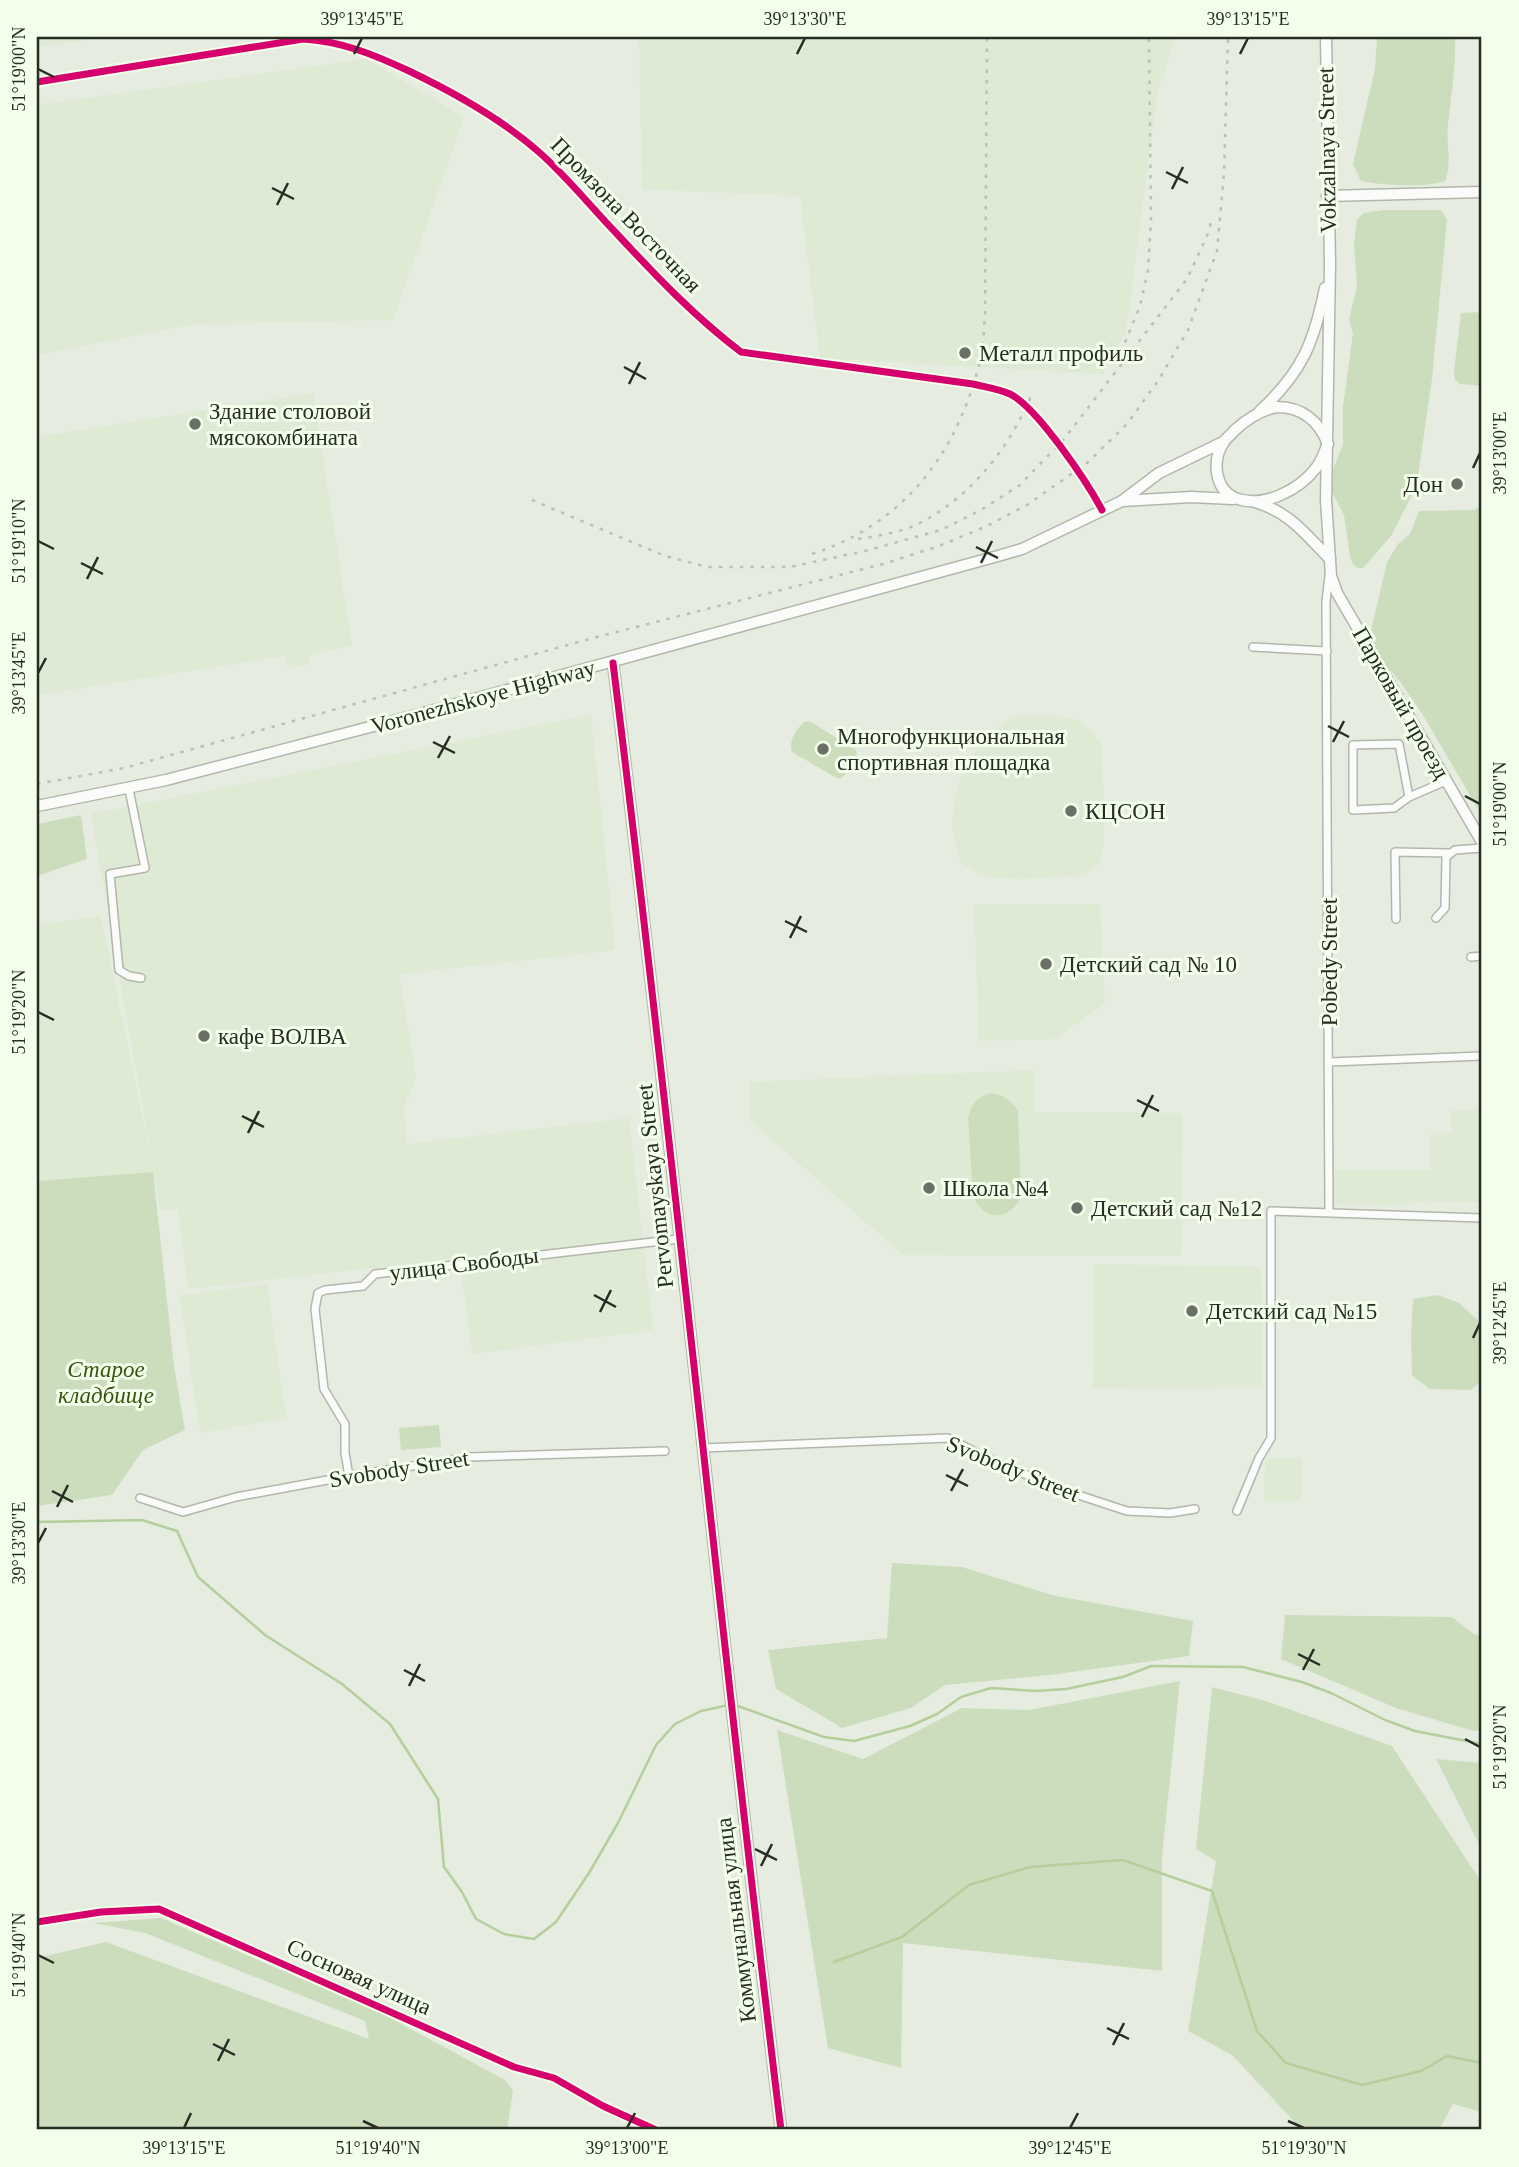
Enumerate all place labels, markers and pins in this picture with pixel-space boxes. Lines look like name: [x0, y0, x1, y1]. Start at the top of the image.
place label: Металл профиль: [979, 341, 1143, 366]
marker: Металл профиль: [957, 345, 973, 361]
place label: Здание столовой мясокомбината: [209, 399, 371, 450]
marker: Здание столовой мясокомбината: [187, 416, 203, 432]
place label: Дон: [1404, 472, 1443, 497]
marker: Дон: [1449, 476, 1465, 492]
place label: Многофункциональная спортивная площадка: [837, 724, 1065, 775]
marker: Многофункциональная спортивная площадка: [815, 741, 831, 757]
place label: КЦСОН: [1085, 799, 1166, 824]
marker: КЦСОН: [1063, 803, 1079, 819]
place label: Детский сад № 10: [1060, 952, 1237, 977]
marker: Детский сад № 10: [1038, 956, 1054, 972]
place label: кафе ВОЛВА: [218, 1024, 347, 1049]
marker: кафе ВОЛВА: [196, 1028, 212, 1044]
place label: Школа №4: [943, 1176, 1049, 1201]
marker: Школа №4: [921, 1180, 937, 1196]
place label: Детский сад №12: [1091, 1196, 1262, 1221]
marker: Детский сад №12: [1069, 1200, 1085, 1216]
place label: Детский сад №15: [1206, 1299, 1377, 1324]
marker: Детский сад №15: [1184, 1303, 1200, 1319]

